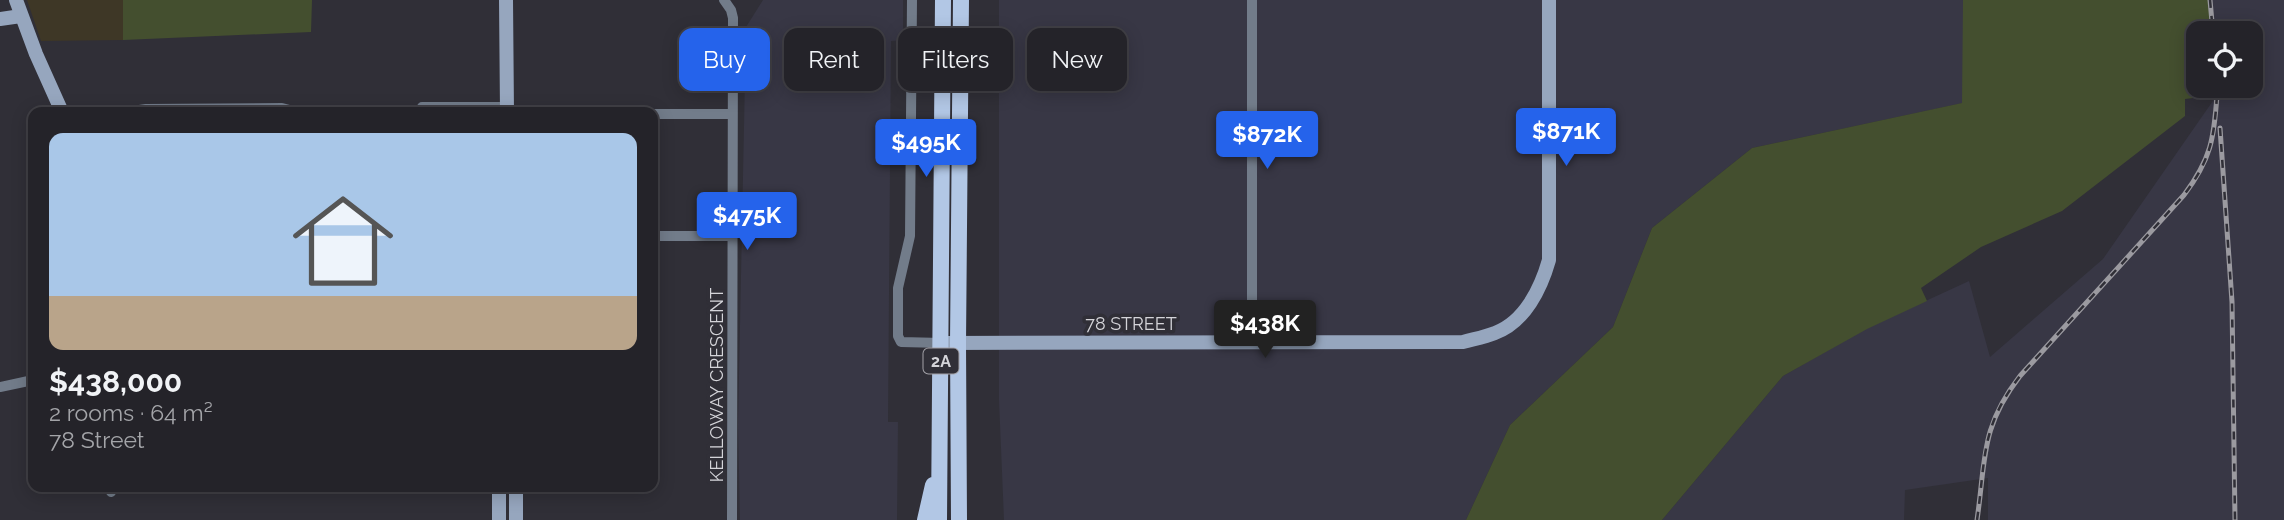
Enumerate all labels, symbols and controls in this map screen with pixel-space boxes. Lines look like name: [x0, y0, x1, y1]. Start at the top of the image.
map controls: [2186, 21, 2263, 98]
button: locate: [2186, 21, 2263, 98]
chip: Buy: [679, 28, 770, 91]
chip: Rent: [784, 28, 884, 91]
chip: Filters: [898, 28, 1013, 91]
chip: New: [1027, 28, 1127, 91]
pin: $871K: [1517, 108, 1615, 168]
pin: $872K: [1218, 111, 1316, 171]
text: $871K: [1532, 117, 1600, 144]
pin: $495K: [877, 120, 975, 179]
text: $872K: [1232, 120, 1302, 147]
text: $495K: [891, 128, 961, 155]
icon: home: [280, 178, 406, 304]
pin: $475K: [698, 192, 796, 252]
text: $475K: [713, 201, 781, 228]
street label: KELLOWAY CRESCENT: [706, 288, 727, 482]
pin: $438K: [1216, 300, 1314, 360]
text: $438K: [1230, 309, 1300, 336]
street label: 78 STREET: [1085, 313, 1177, 334]
road number: 2A: [923, 348, 958, 374]
text: $438,000: [49, 364, 182, 399]
text: 2 rooms · 64 m²: [49, 399, 213, 426]
text: 78 Street: [49, 426, 145, 453]

